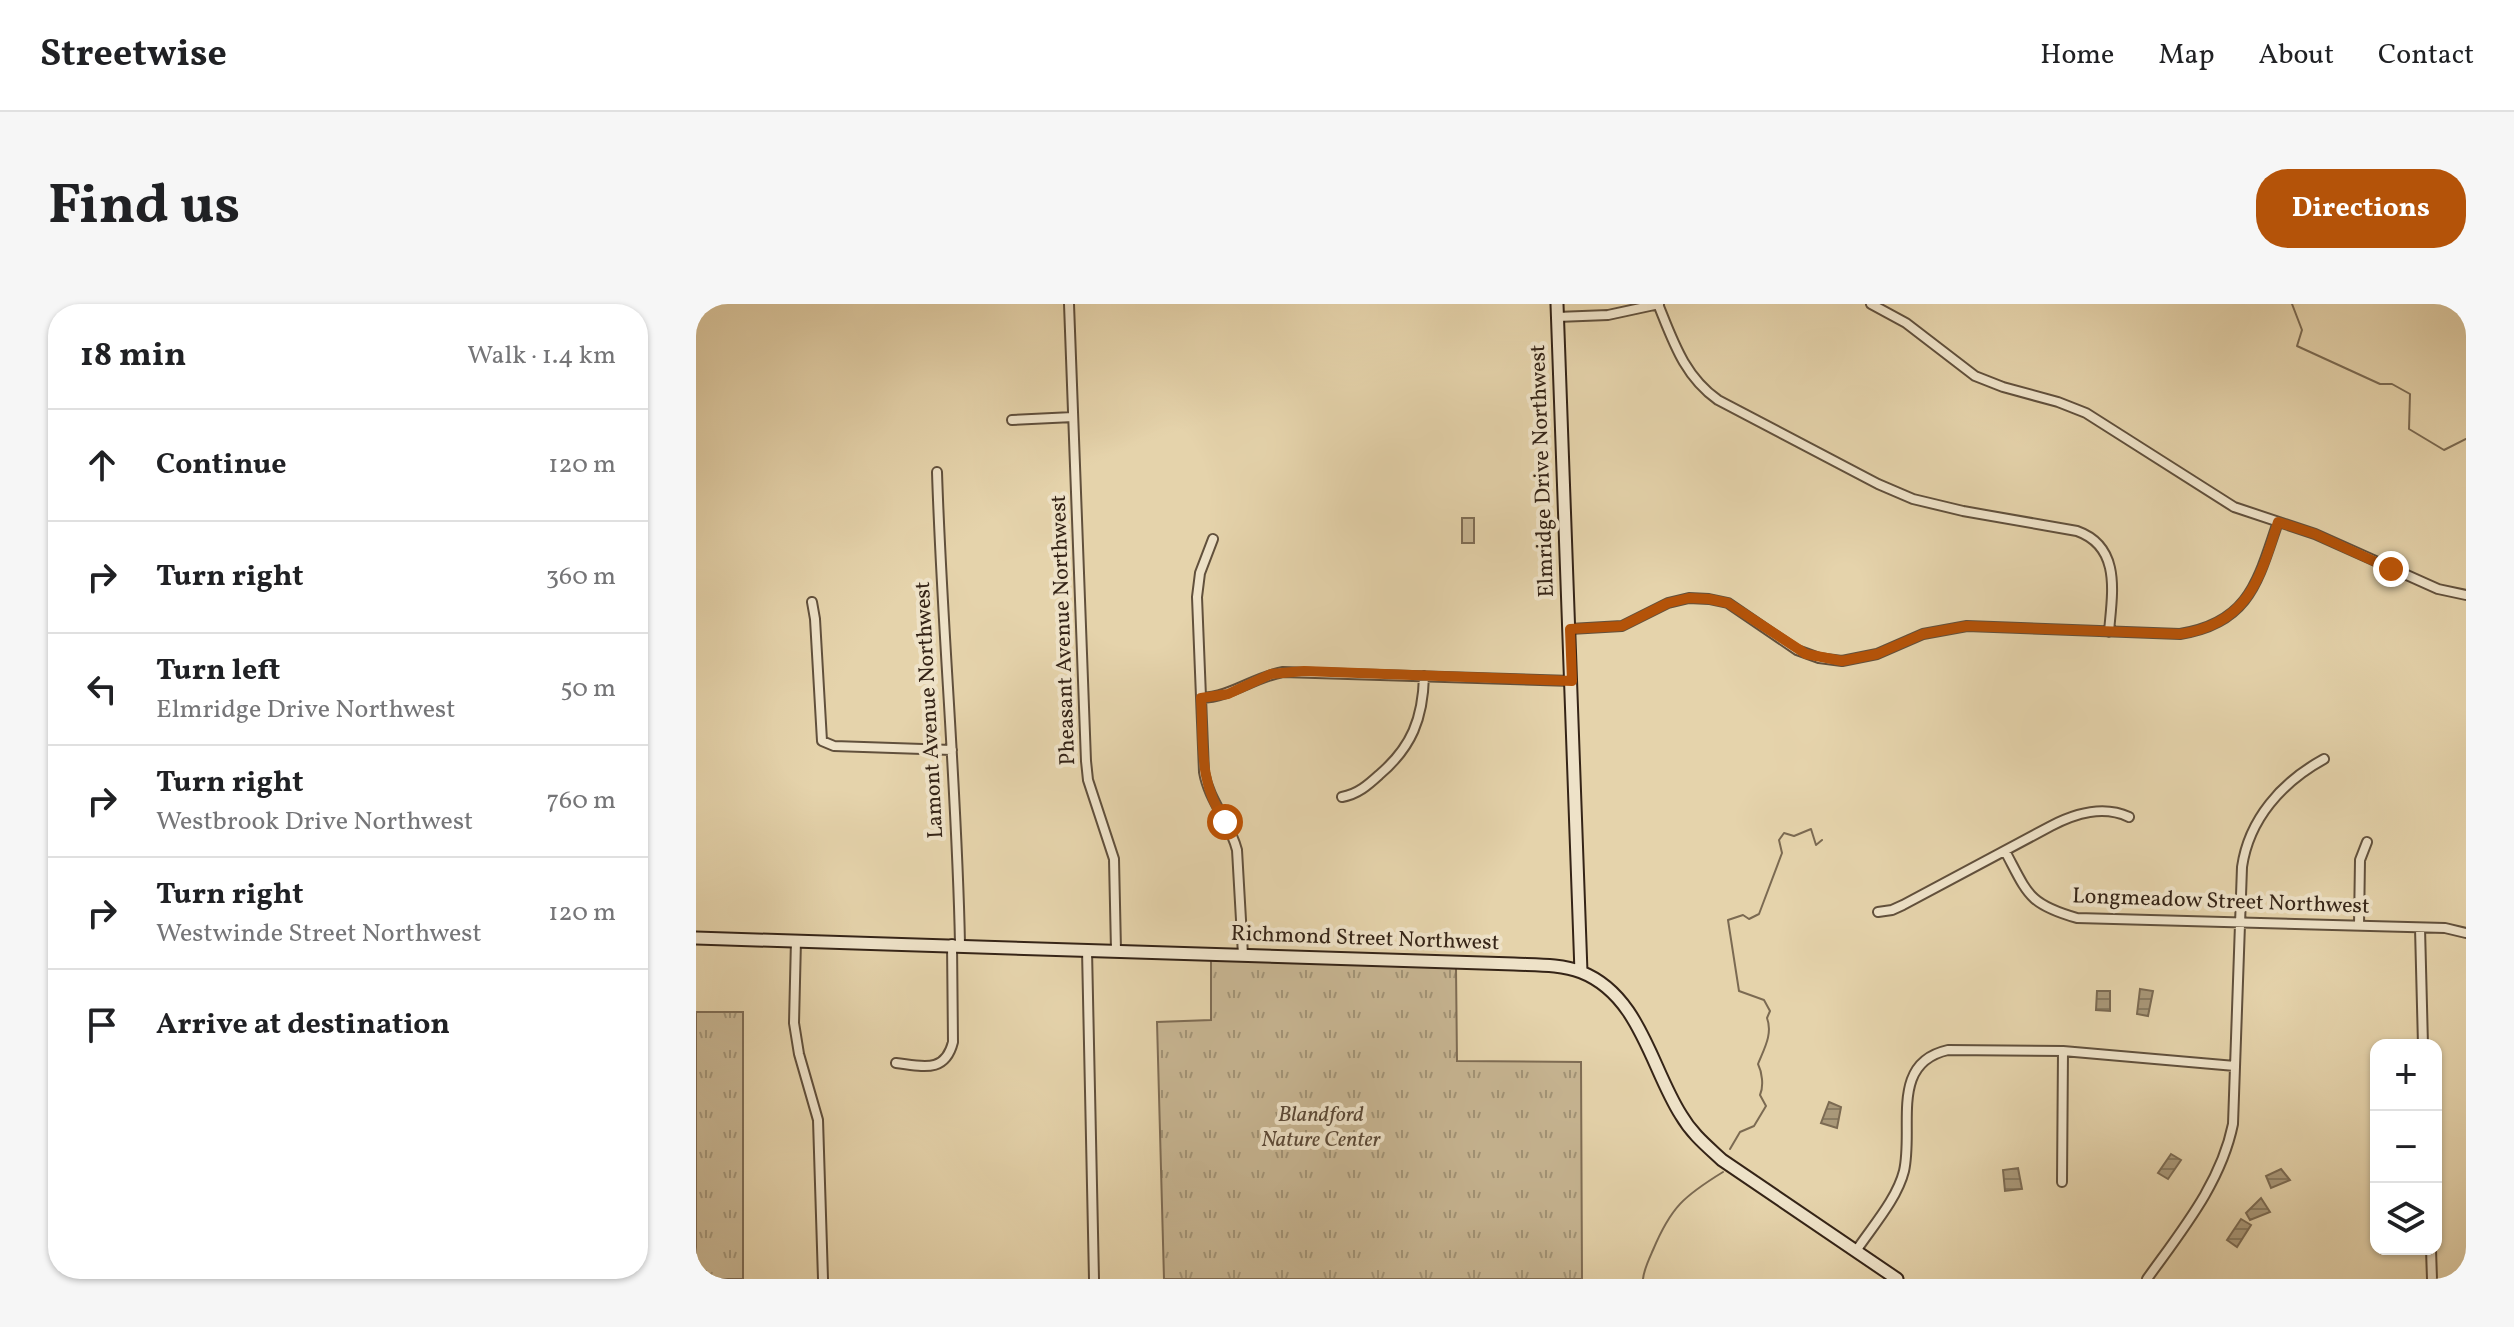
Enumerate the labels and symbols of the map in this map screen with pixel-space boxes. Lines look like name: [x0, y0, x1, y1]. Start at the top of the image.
street label: Elmridge Drive Northwest: [1523, 344, 1563, 598]
street label: Pheasant Avenue Northwest: [1044, 494, 1084, 766]
route end: [2373, 551, 2409, 587]
street label: Lamont Avenue Northwest: [908, 580, 952, 839]
route start: [1207, 804, 1243, 840]
street label: Longmeadow Street Northwest: [2072, 881, 2370, 923]
street label: Richmond Street Northwest: [1230, 919, 1500, 959]
park label: Blandford Nature Center: [1261, 1100, 1381, 1156]

